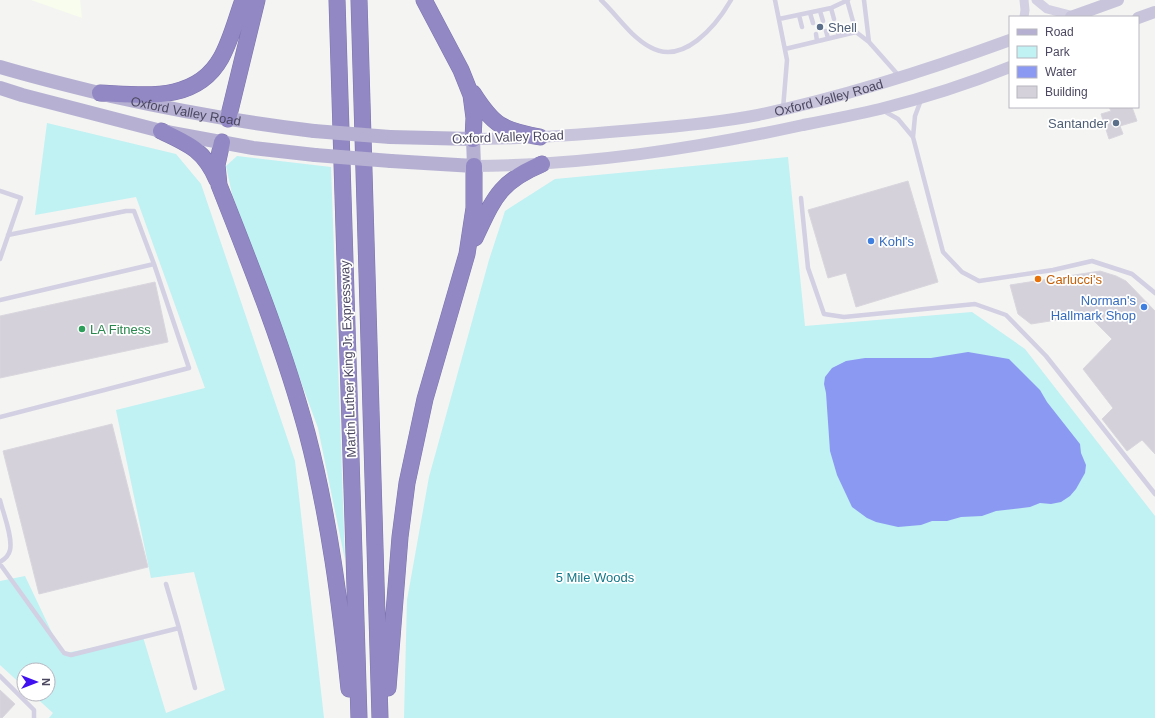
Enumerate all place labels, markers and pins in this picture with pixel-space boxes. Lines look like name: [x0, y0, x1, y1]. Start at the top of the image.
place label: Shell: [828, 20, 857, 35]
marker: Shell: [815, 22, 825, 32]
place label: Santander: [1048, 116, 1109, 131]
marker: Santander: [1111, 118, 1121, 128]
place label: Kohl's: [879, 234, 915, 249]
marker: Kohl's: [866, 236, 876, 246]
place label: Carlucci's: [1046, 272, 1102, 287]
marker: Carlucci's: [1033, 274, 1043, 284]
place label: Norman's Hallmark Shop: [1051, 293, 1136, 323]
marker: Norman's Hallmark Shop: [1139, 302, 1149, 312]
place label: LA Fitness: [90, 322, 151, 337]
marker: LA Fitness: [77, 324, 87, 334]

